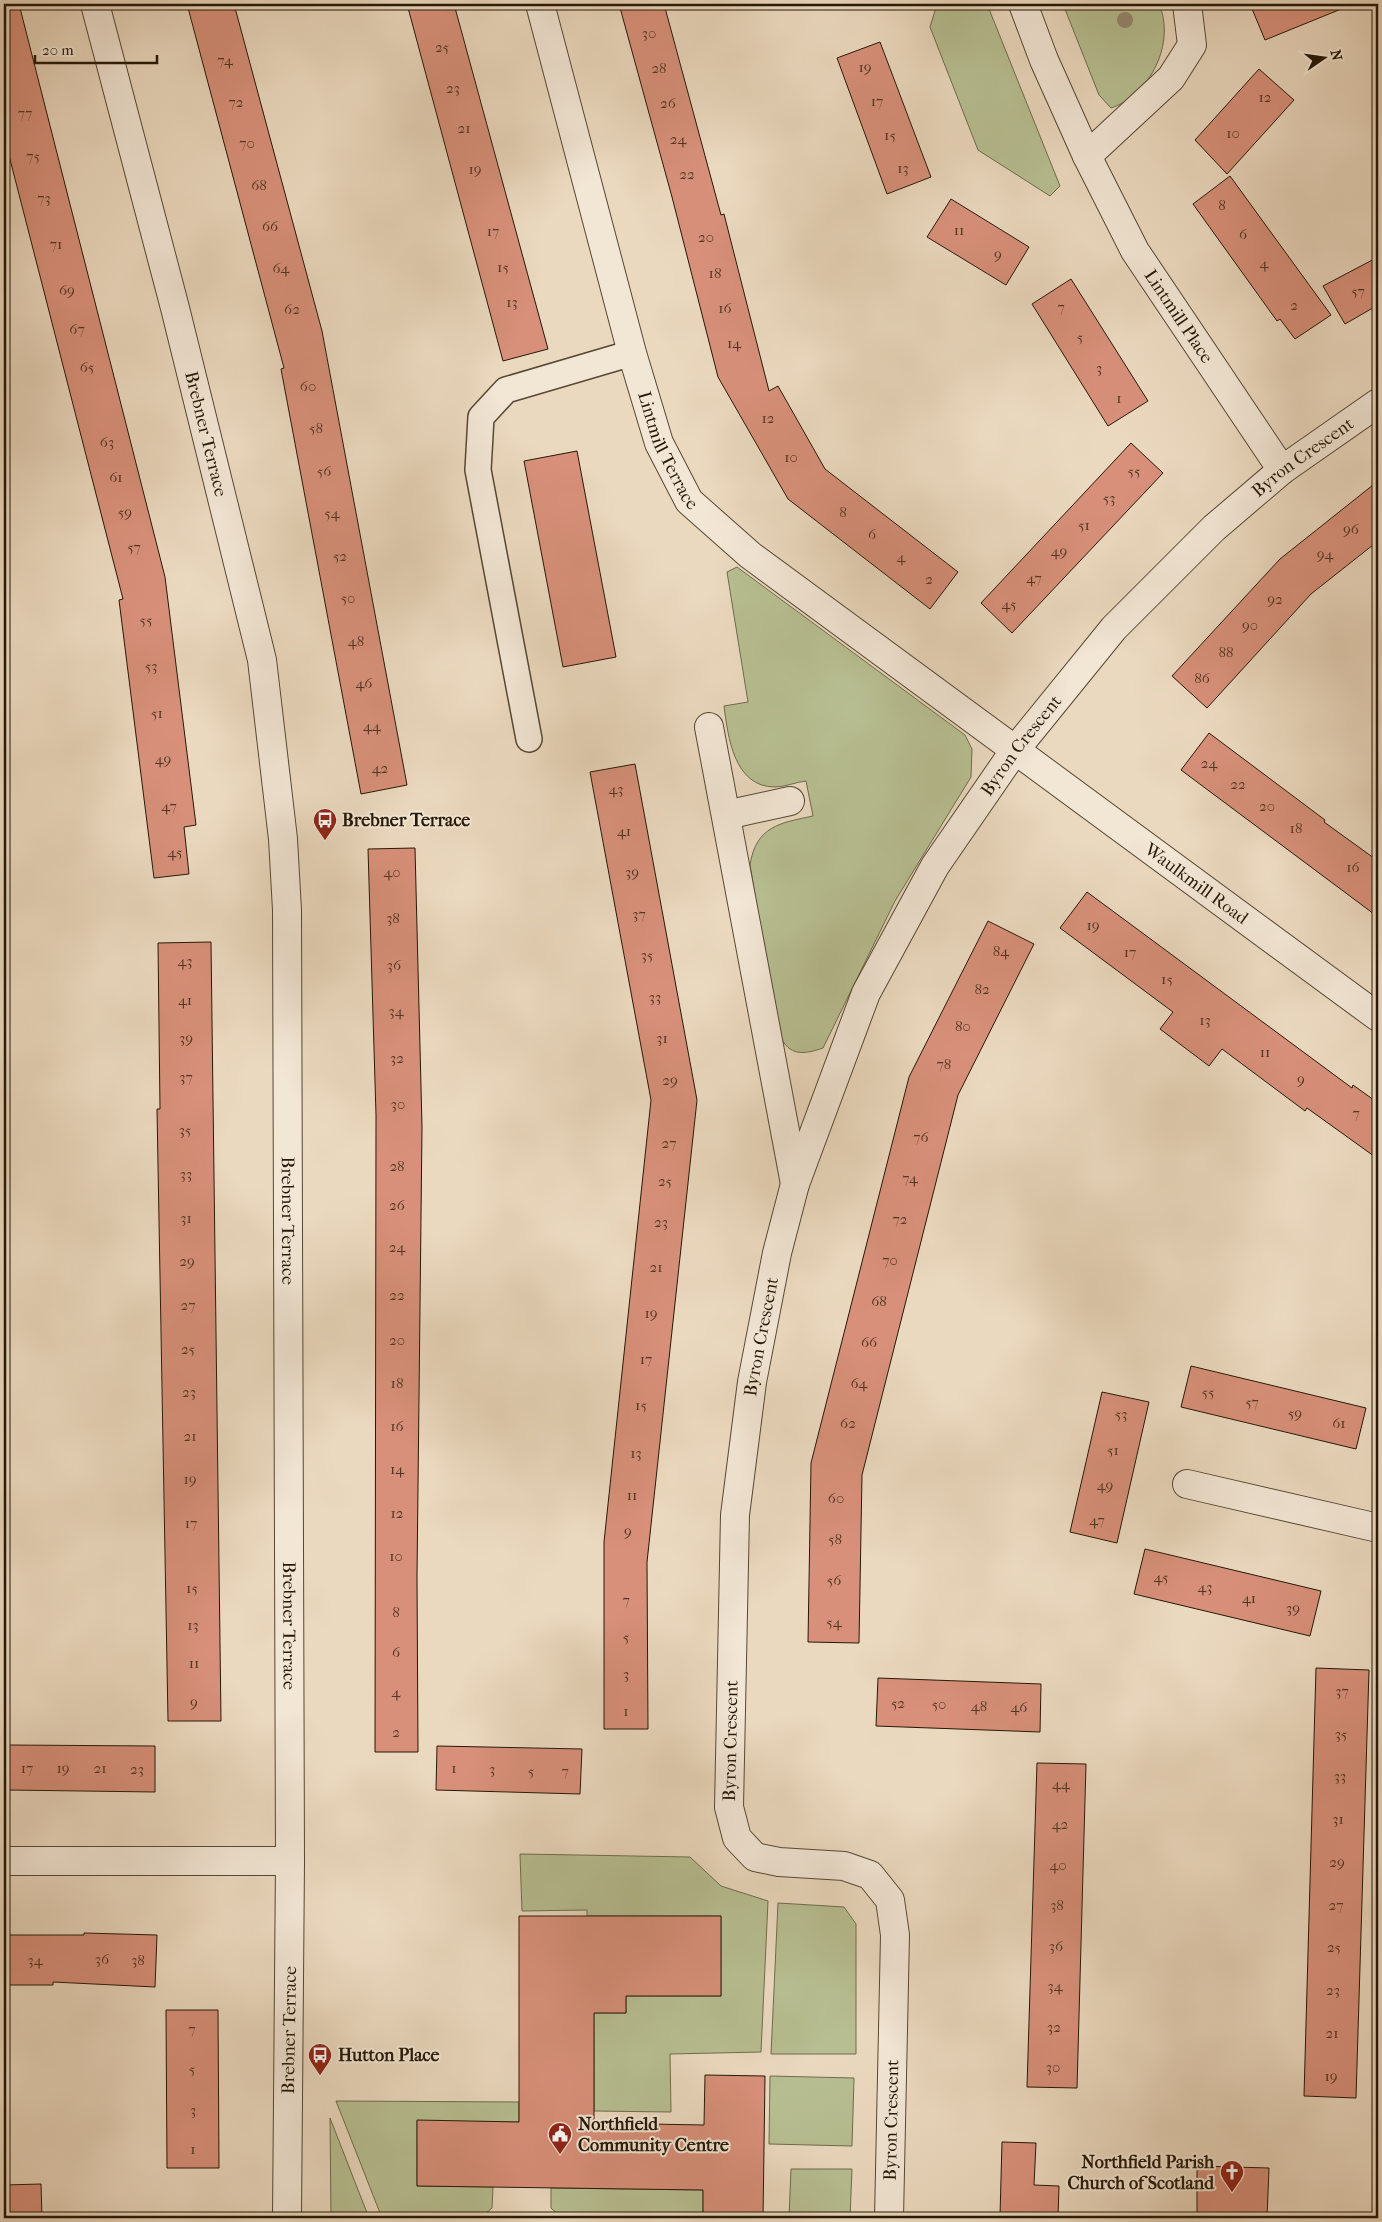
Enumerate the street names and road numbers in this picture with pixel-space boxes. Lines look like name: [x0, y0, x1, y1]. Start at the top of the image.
street label: Lintmill Place: [1140, 266, 1217, 367]
street label: Brebner Terrace: [180, 369, 231, 499]
street label: Lintmill Terrace: [633, 389, 702, 515]
street label: Byron Crescent: [1248, 413, 1358, 502]
street label: Byron Crescent: [976, 691, 1067, 800]
street label: Waulkmill Road: [1140, 838, 1252, 929]
street label: Brebner Terrace: [277, 1157, 298, 1285]
street label: Byron Crescent: [740, 1275, 783, 1398]
street label: Brebner Terrace: [278, 1562, 299, 1690]
street label: Byron Crescent: [719, 1680, 743, 1801]
street label: Brebner Terrace: [278, 1966, 301, 2094]
street label: Byron Crescent: [880, 2059, 903, 2181]

